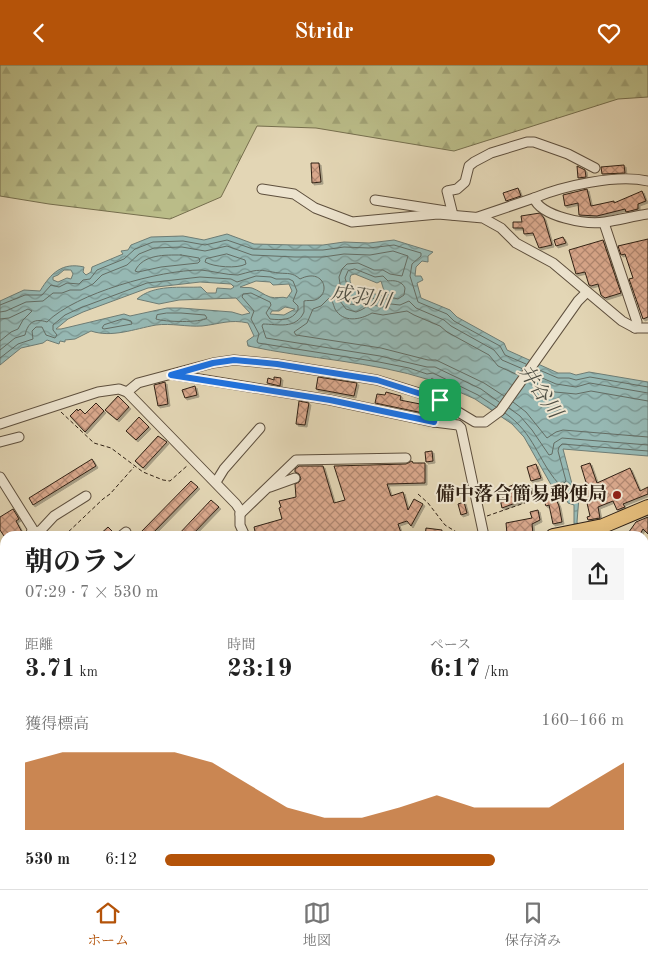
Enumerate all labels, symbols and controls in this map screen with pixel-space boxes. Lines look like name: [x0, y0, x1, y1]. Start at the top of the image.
icon: back: [25, 19, 53, 47]
icon: heart: [595, 19, 623, 47]
text: Stridr: [294, 21, 354, 43]
water label: 成羽川: [330, 281, 394, 313]
water label: 井谷川: [514, 361, 567, 424]
pin: [419, 379, 461, 421]
icon: arrive: [426, 386, 454, 414]
place label: 備中落合簡易郵便局: [436, 483, 607, 505]
marker: 備中落合簡易郵便局: [611, 489, 623, 501]
button: share: [572, 548, 624, 600]
text: 朝のラン: [25, 550, 137, 578]
text: 07:29 · 7 × 530 m: [25, 585, 158, 601]
text: 距離: [25, 638, 53, 652]
text: 時間: [227, 638, 255, 652]
text: ペース: [430, 638, 471, 652]
text: 3.71: [25, 657, 76, 682]
text: 23:19: [227, 657, 292, 682]
text: 6:17: [430, 657, 480, 682]
text: km: [76, 665, 98, 679]
text: /km: [480, 665, 509, 679]
text: 160–166 m: [541, 713, 624, 729]
text: 獲得標高: [25, 717, 89, 733]
text: 530 m: [25, 852, 70, 868]
text: 6:12: [105, 852, 137, 868]
tab: ホーム: [87, 899, 129, 950]
tab: 地図: [303, 899, 331, 950]
tab: 保存済み: [505, 899, 561, 950]

